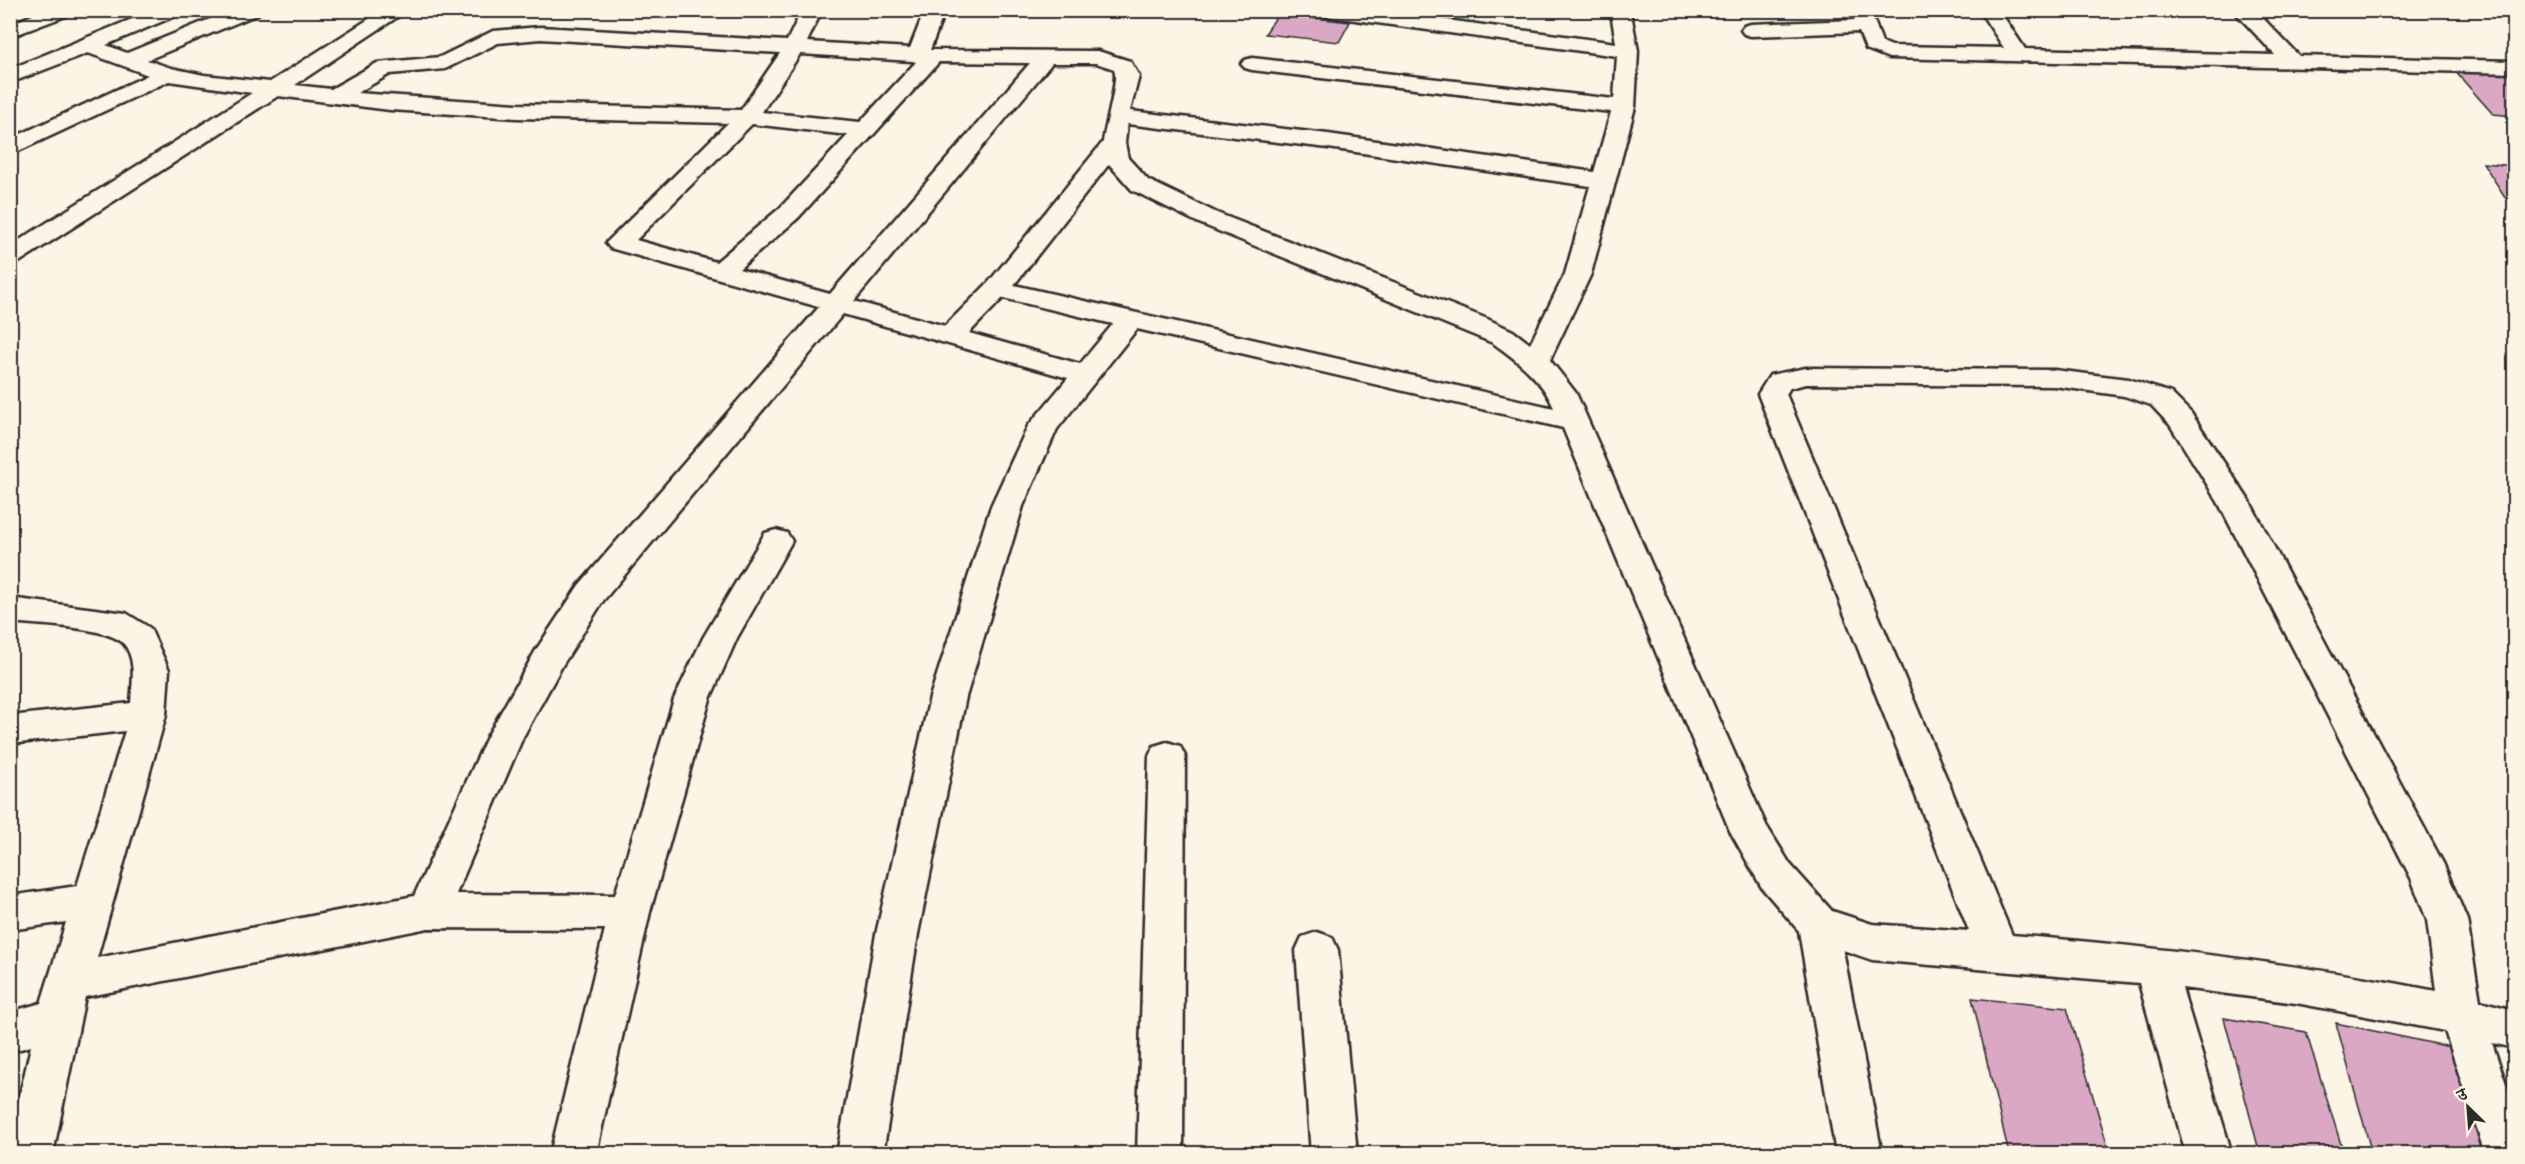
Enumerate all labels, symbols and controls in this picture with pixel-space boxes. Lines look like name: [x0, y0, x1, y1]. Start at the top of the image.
north arrow: [2438, 1077, 2498, 1137]
text: उ: [2453, 1083, 2473, 1108]

